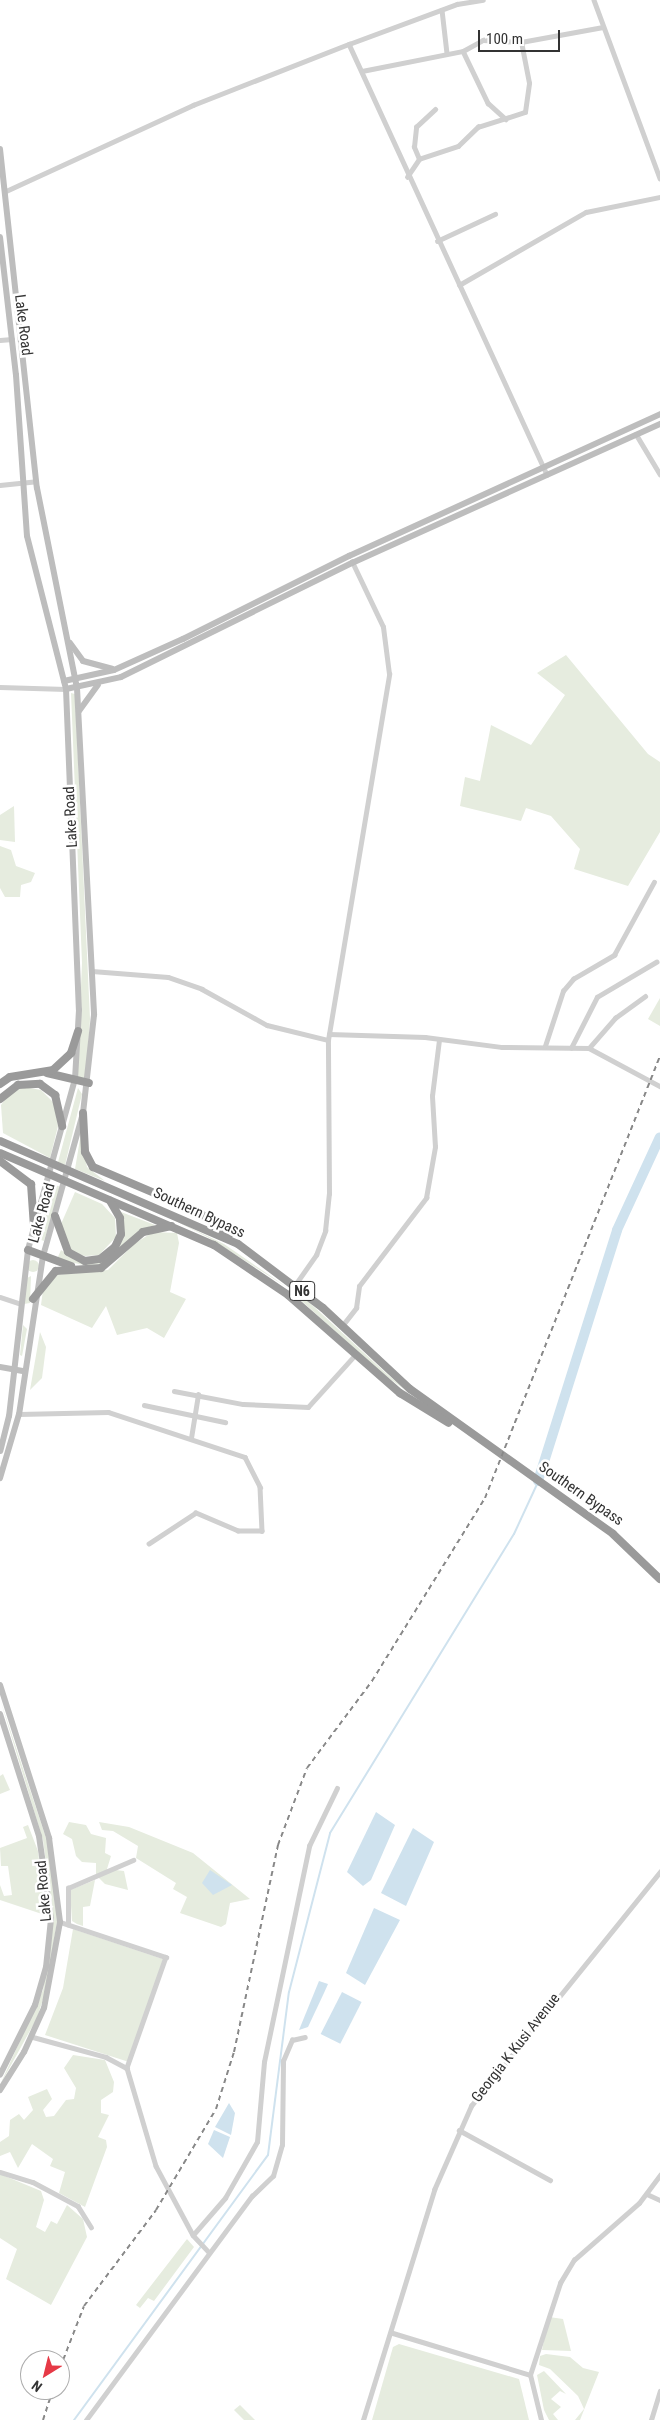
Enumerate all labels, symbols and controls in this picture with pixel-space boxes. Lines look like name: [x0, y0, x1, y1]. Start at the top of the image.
scale bar: [480, 20, 562, 52]
text: 100 m: [486, 30, 523, 48]
street label: Lake Road: [10, 293, 36, 357]
street label: Lake Road: [60, 786, 82, 848]
street label: Lake Road: [25, 1181, 59, 1245]
street label: Southern Bypass: [150, 1184, 248, 1242]
road number: N6: [288, 1280, 316, 1302]
street label: Southern Bypass: [535, 1458, 627, 1530]
street label: Lake Road: [32, 1860, 56, 1922]
street label: Georgia K Kusi Avenue: [468, 1990, 564, 2106]
north arrow: [20, 2350, 70, 2400]
text: N: [29, 2377, 45, 2395]

